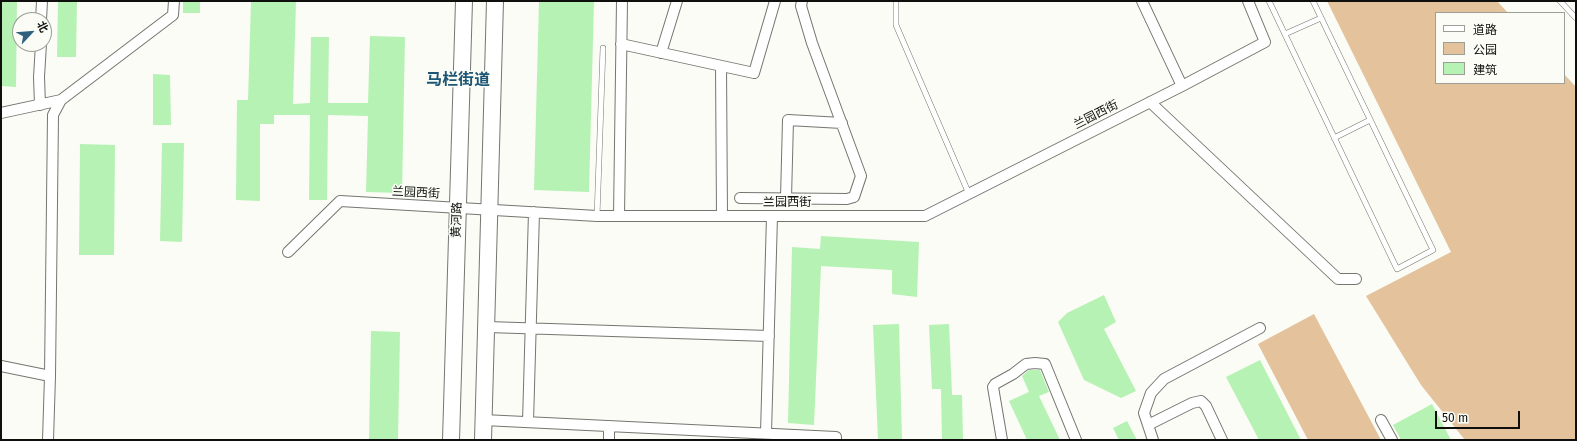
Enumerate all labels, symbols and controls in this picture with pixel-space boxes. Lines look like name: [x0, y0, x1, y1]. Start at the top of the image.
north arrow: [12, 12, 52, 52]
legend: [1435, 12, 1565, 84]
text: 北: [34, 19, 51, 35]
text: 道路: [1473, 23, 1497, 37]
text: 公园: [1473, 43, 1497, 57]
text: 建筑: [1473, 63, 1497, 77]
district label: 马栏街道: [426, 71, 490, 91]
street label: 兰园西街: [1071, 98, 1121, 132]
street label: 兰园西街: [392, 185, 440, 201]
street label: 兰园西街: [763, 196, 811, 210]
street label: 黄河路: [449, 202, 465, 238]
scale bar: [1437, 403, 1522, 429]
text: 50 m: [1442, 411, 1468, 425]

